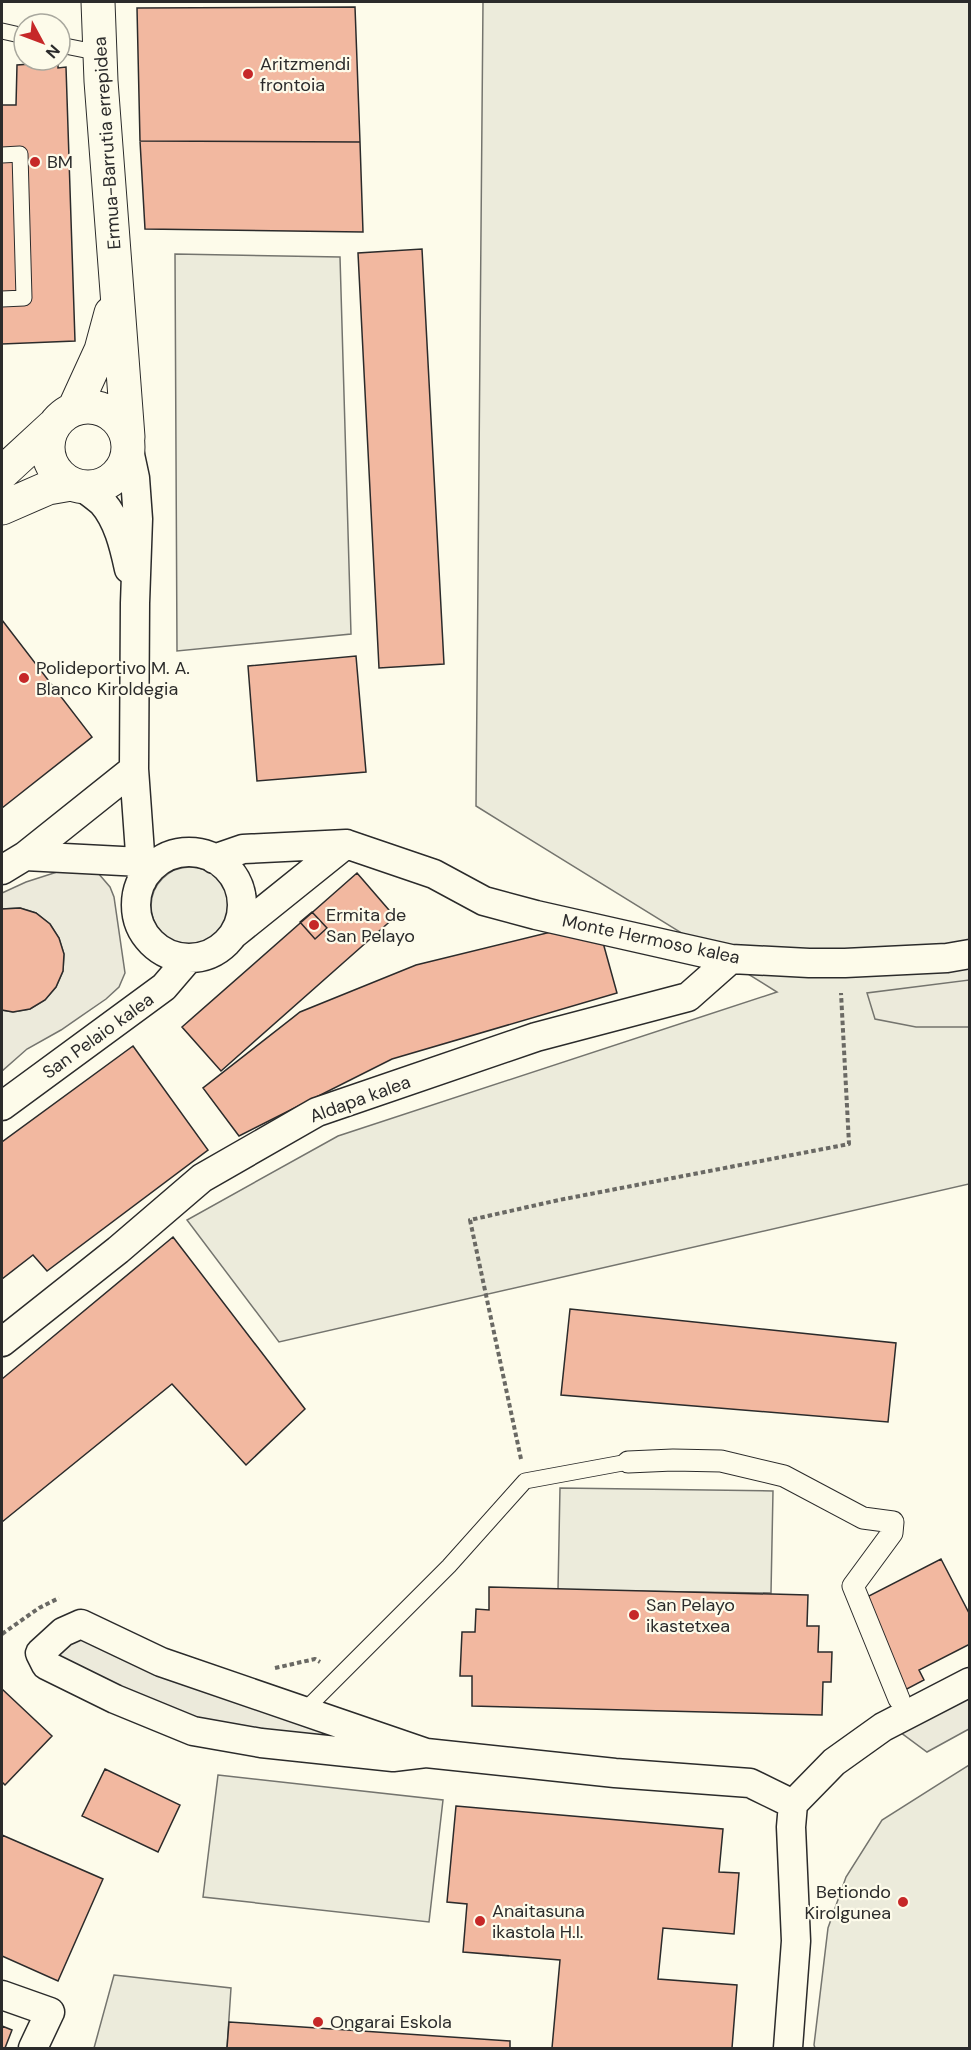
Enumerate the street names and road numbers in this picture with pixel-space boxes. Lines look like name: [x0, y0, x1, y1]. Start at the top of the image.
street label: Ermua-Barrutia errepidea: [88, 36, 126, 250]
street label: Monte Hermoso kalea: [560, 908, 742, 970]
street label: San Pelaio kalea: [38, 988, 158, 1084]
street label: Aldapa kalea: [306, 1070, 414, 1128]

